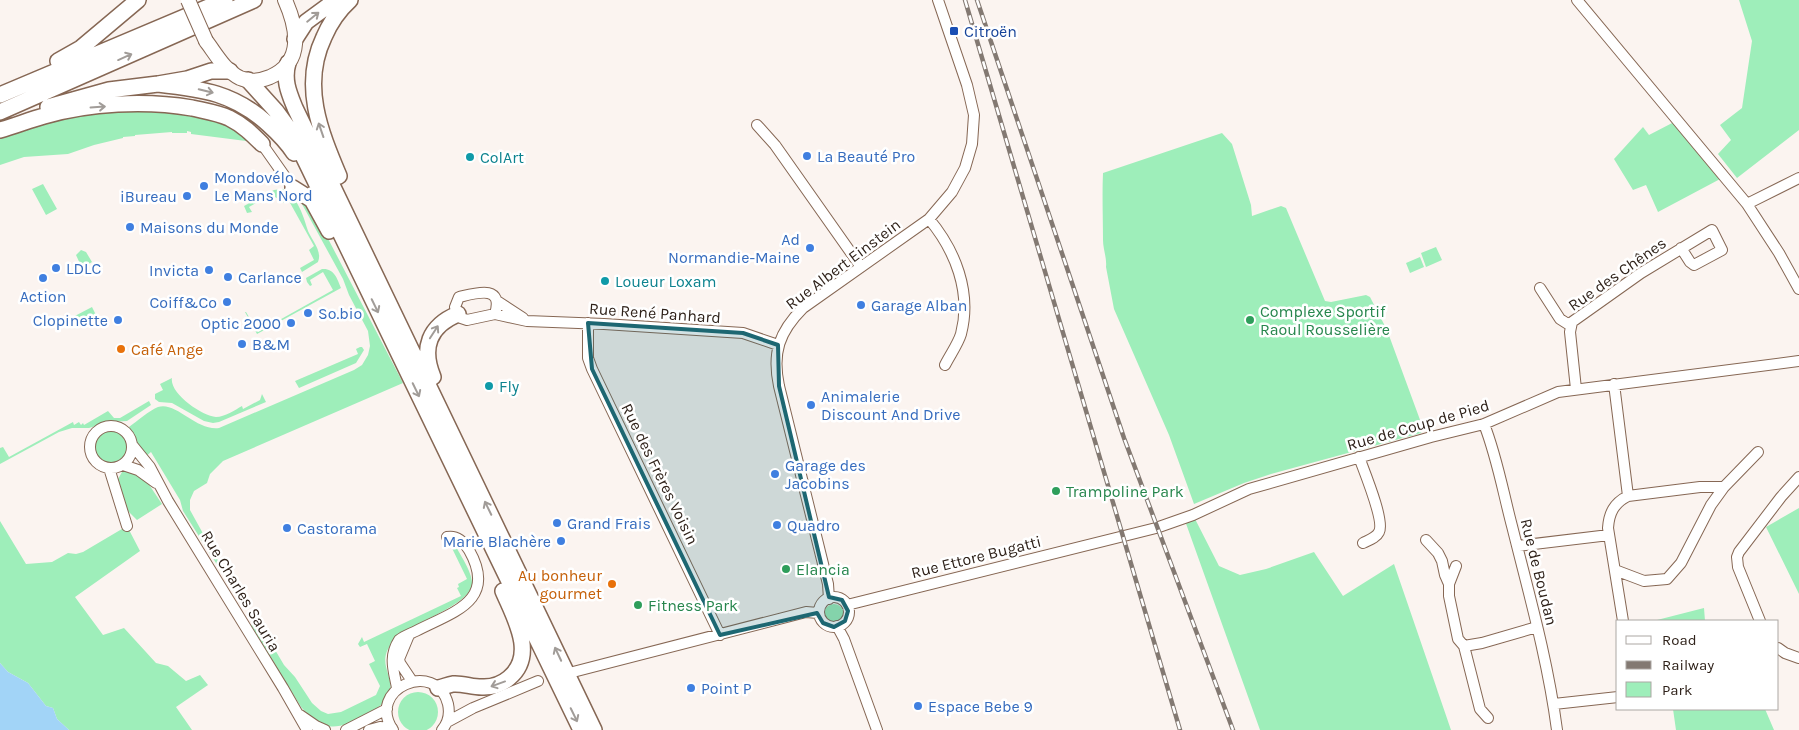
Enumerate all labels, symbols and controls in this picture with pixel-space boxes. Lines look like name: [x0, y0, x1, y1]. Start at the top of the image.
one-way arrow: [306, 11, 319, 22]
place label: Citroën: [964, 22, 1017, 41]
marker: Citroën: [948, 25, 960, 37]
one-way arrow: [117, 51, 132, 61]
one-way arrow: [198, 87, 214, 96]
one-way arrow: [90, 102, 106, 112]
one-way arrow: [316, 123, 325, 138]
place label: La Beauté Pro: [817, 147, 915, 166]
place label: ColArt: [480, 148, 524, 167]
marker: La Beauté Pro: [801, 150, 813, 162]
marker: ColArt: [464, 151, 476, 163]
place label: Mondovélo Le Mans Nord: [214, 168, 313, 205]
marker: Mondovélo Le Mans Nord: [198, 180, 210, 192]
place label: iBureau: [120, 187, 177, 206]
marker: iBureau: [181, 190, 193, 202]
street label: Rue Albert Einstein: [782, 215, 904, 313]
place label: Maisons du Monde: [140, 218, 279, 237]
marker: Maisons du Monde: [124, 221, 136, 233]
place label: Ad Normandie-Maine: [668, 230, 800, 267]
street label: Rue des Chênes: [1564, 233, 1670, 315]
marker: Ad Normandie-Maine: [804, 242, 816, 254]
place label: LDLC: [66, 259, 102, 278]
place label: Invicta: [149, 261, 199, 280]
marker: LDLC: [50, 262, 62, 274]
marker: Invicta: [203, 264, 215, 276]
place label: Carlance: [238, 268, 302, 287]
marker: Carlance: [222, 271, 234, 283]
marker: Action: [37, 272, 49, 284]
place label: Loueur Loxam: [615, 272, 717, 291]
marker: Loueur Loxam: [599, 275, 611, 287]
place label: Action: [20, 287, 66, 306]
place label: Coiff&Co: [150, 293, 217, 312]
marker: Coiff&Co: [221, 296, 233, 308]
place label: Garage Alban: [871, 296, 967, 315]
one-way arrow: [371, 298, 380, 313]
street label: Rue René Panhard: [588, 299, 722, 327]
marker: Garage Alban: [855, 299, 867, 311]
place label: Complexe Sportif Raoul Rousselière: [1260, 302, 1390, 339]
place label: So.bio: [318, 304, 362, 323]
marker: So.bio: [302, 307, 314, 319]
place label: Clopinette: [33, 311, 108, 330]
marker: Clopinette: [112, 314, 124, 326]
place label: Optic 2000: [201, 314, 281, 333]
marker: Complexe Sportif Raoul Rousselière: [1244, 314, 1256, 326]
marker: Optic 2000: [285, 317, 297, 329]
one-way arrow: [430, 326, 440, 340]
place label: B&M: [252, 335, 290, 354]
marker: B&M: [236, 338, 248, 350]
place label: Café Ange: [131, 340, 203, 359]
marker: Café Ange: [115, 343, 127, 355]
place label: Fly: [499, 377, 520, 396]
marker: Fly: [483, 380, 495, 392]
one-way arrow: [412, 382, 421, 397]
place label: Animalerie Discount And Drive: [821, 387, 960, 424]
street label: Rue de Coup de Pied: [1345, 396, 1491, 454]
marker: Animalerie Discount And Drive: [805, 399, 817, 411]
street label: Rue des Frères Voisin: [618, 400, 702, 548]
place label: Garage des Jacobins: [785, 456, 866, 493]
marker: Garage des Jacobins: [769, 468, 781, 480]
place label: Trampoline Park: [1066, 482, 1184, 501]
marker: Trampoline Park: [1050, 485, 1062, 497]
one-way arrow: [483, 501, 492, 516]
place label: Grand Frais: [567, 514, 651, 533]
place label: Quadro: [787, 516, 840, 535]
marker: Grand Frais: [551, 517, 563, 529]
street label: Rue de Boudan: [1517, 517, 1561, 627]
place label: Castorama: [297, 519, 377, 538]
marker: Quadro: [771, 519, 783, 531]
marker: Castorama: [281, 522, 293, 534]
street label: Rue Charles Sauria: [197, 527, 285, 655]
place label: Marie Blachère: [443, 532, 551, 551]
street label: Rue Ettore Bugatti: [909, 532, 1043, 582]
marker: Marie Blachère: [555, 535, 567, 547]
place label: Elancia: [796, 560, 850, 579]
marker: Elancia: [780, 563, 792, 575]
place label: Au bonheur gourmet: [518, 566, 602, 603]
marker: Au bonheur gourmet: [606, 578, 618, 590]
place label: Fitness Park: [648, 596, 738, 615]
marker: Fitness Park: [632, 599, 644, 611]
legend: [1616, 620, 1779, 710]
text: Road: [1662, 631, 1697, 649]
one-way arrow: [553, 647, 562, 662]
text: Railway: [1662, 656, 1714, 674]
place label: Point P: [701, 679, 752, 698]
one-way arrow: [491, 680, 506, 689]
text: Park: [1662, 681, 1692, 699]
marker: Point P: [685, 682, 697, 694]
place label: Espace Bebe 9: [928, 697, 1033, 716]
marker: Espace Bebe 9: [912, 700, 924, 712]
one-way arrow: [570, 707, 579, 722]

